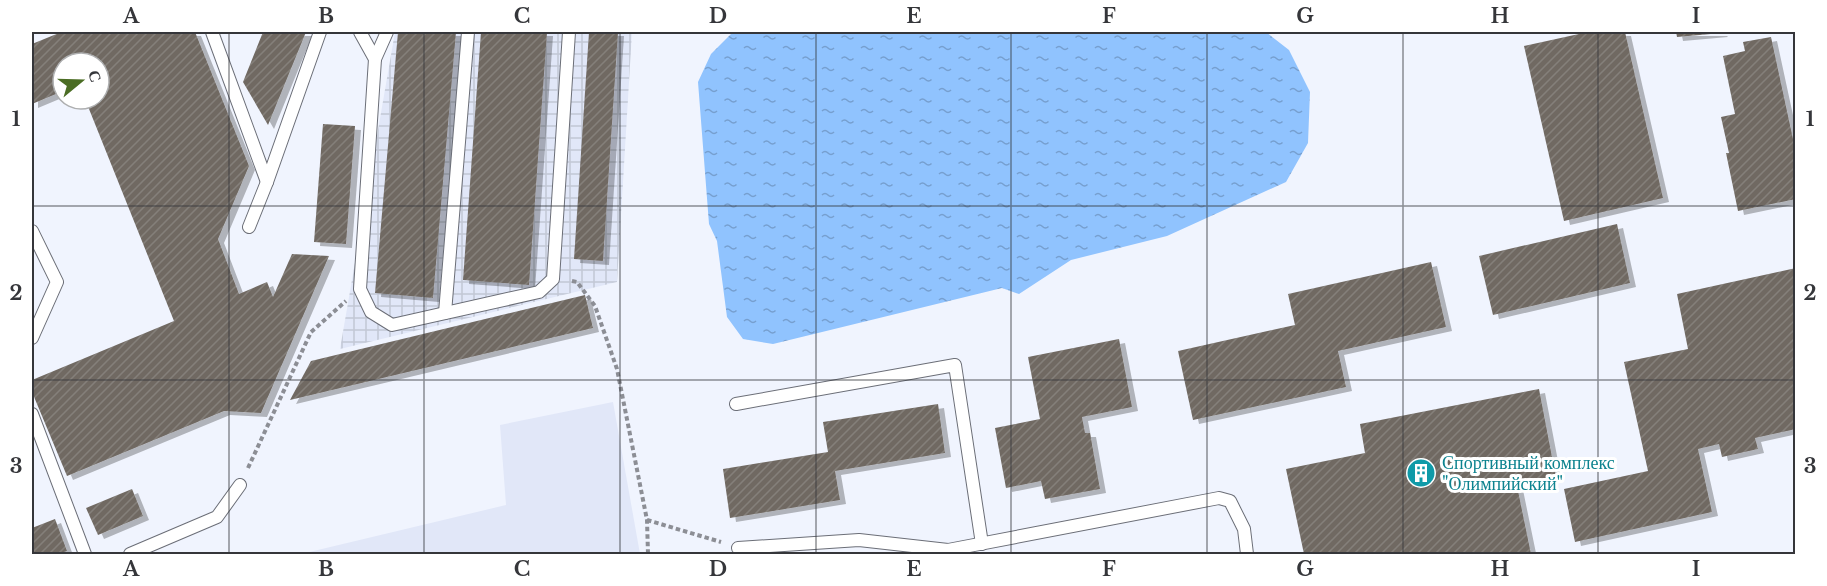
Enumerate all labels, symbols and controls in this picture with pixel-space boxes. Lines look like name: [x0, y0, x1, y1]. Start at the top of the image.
text: A: [122, 4, 140, 28]
text: B: [318, 4, 334, 28]
text: C: [514, 4, 530, 28]
text: D: [709, 4, 727, 28]
text: E: [906, 4, 922, 28]
text: F: [1102, 4, 1116, 28]
text: G: [1296, 4, 1314, 28]
text: H: [1491, 4, 1510, 28]
text: I: [1692, 4, 1700, 28]
north arrow: [51, 51, 111, 111]
text: С: [84, 67, 107, 85]
text: 1: [12, 107, 21, 131]
text: 1: [1806, 107, 1815, 131]
text: 2: [9, 281, 23, 305]
text: 2: [1803, 281, 1817, 305]
place label: Спортивный комплекс "Олимпийский": [1442, 452, 1615, 495]
text: 3: [10, 454, 22, 478]
text: 3: [1804, 454, 1816, 478]
building icon: Спортивный комплекс "Олимпийский": [1405, 457, 1437, 489]
text: A: [122, 557, 140, 581]
text: B: [318, 557, 334, 581]
text: C: [514, 557, 530, 581]
text: D: [709, 557, 727, 581]
text: E: [906, 557, 922, 581]
text: F: [1102, 557, 1116, 581]
text: G: [1296, 557, 1314, 581]
text: H: [1491, 557, 1510, 581]
text: I: [1692, 557, 1700, 581]

